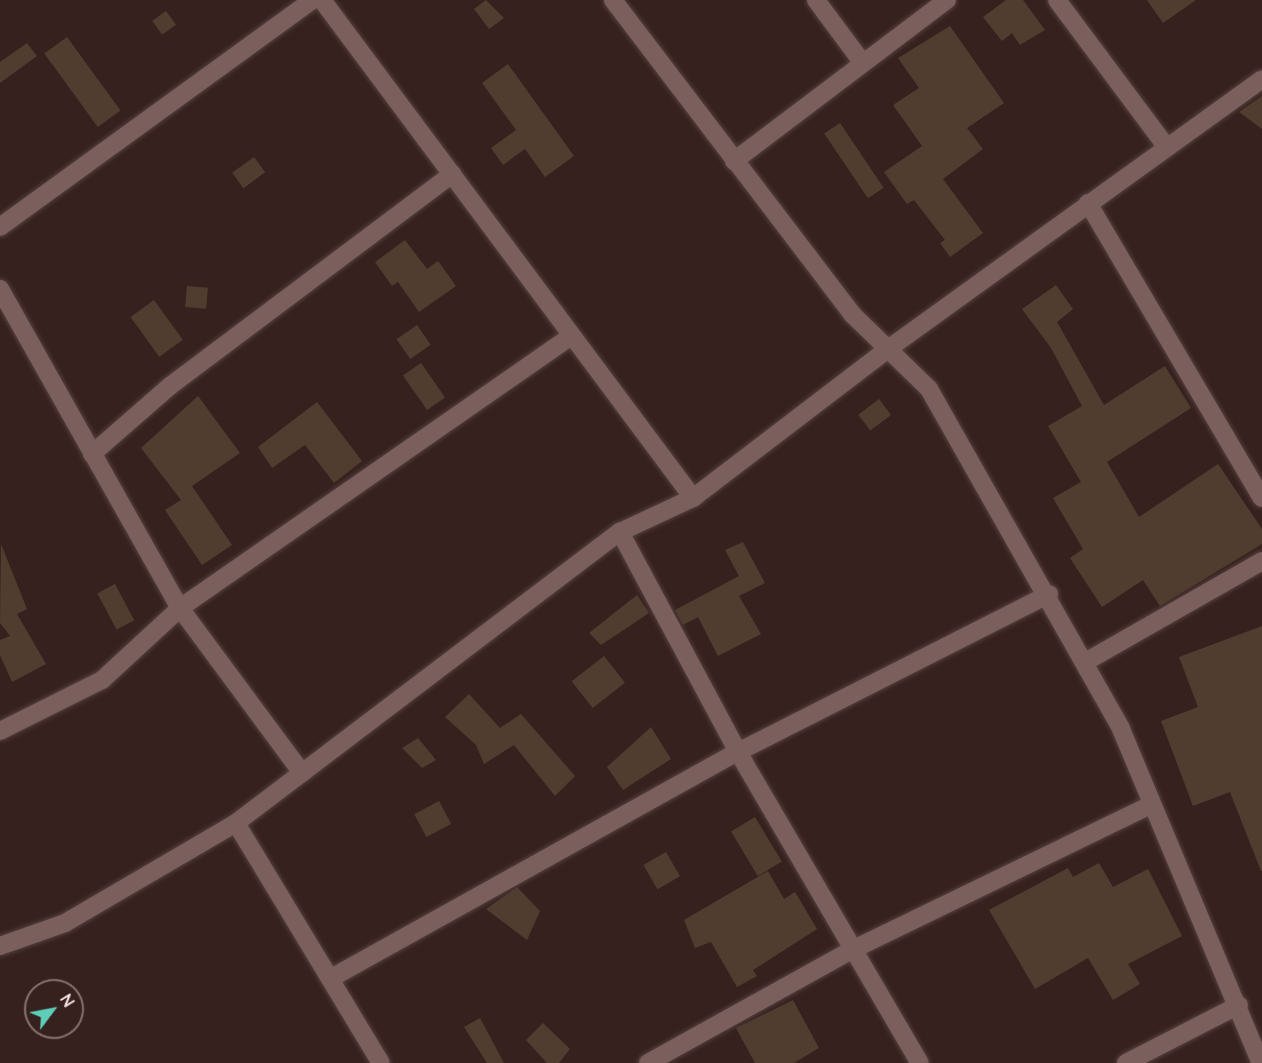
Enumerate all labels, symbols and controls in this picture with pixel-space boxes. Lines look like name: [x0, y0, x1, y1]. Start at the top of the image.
north arrow: [24, 979, 84, 1039]
text: N: [56, 990, 79, 1011]

